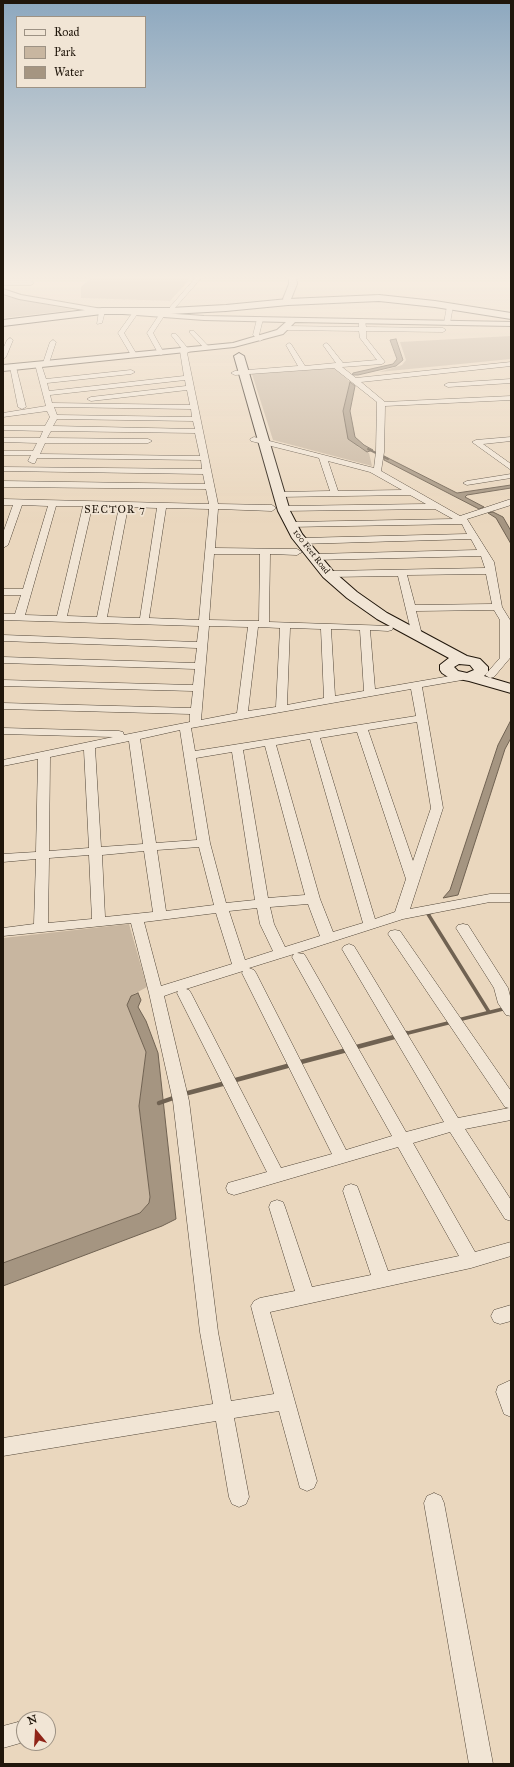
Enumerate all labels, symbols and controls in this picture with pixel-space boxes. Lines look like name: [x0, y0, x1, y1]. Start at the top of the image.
legend: [16, 16, 146, 88]
text: Road: [54, 25, 80, 39]
text: Park: [54, 45, 76, 59]
text: Water: [54, 65, 84, 79]
district label: SECTOR 7: [84, 503, 146, 517]
street label: 100 Feet Road: [290, 528, 332, 576]
north arrow: [16, 1711, 56, 1751]
text: N: [26, 1712, 39, 1728]

